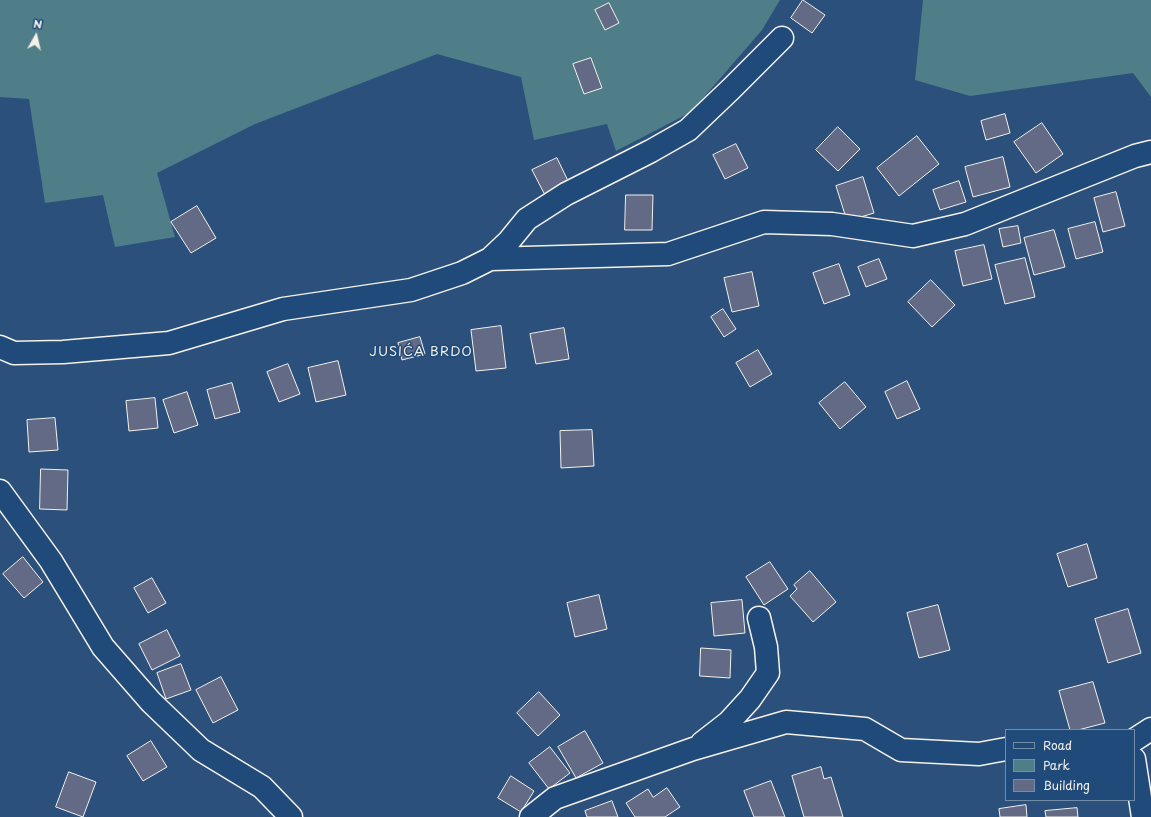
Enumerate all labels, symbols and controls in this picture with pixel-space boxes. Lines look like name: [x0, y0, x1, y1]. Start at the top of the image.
text: N: [32, 15, 43, 33]
north arrow: [16, 16, 56, 56]
district label: JUSIĆA BRDO: [369, 344, 473, 360]
legend: [1005, 729, 1135, 801]
text: Road: [1043, 736, 1072, 754]
text: Park: [1043, 756, 1070, 774]
text: Building: [1043, 776, 1090, 794]

